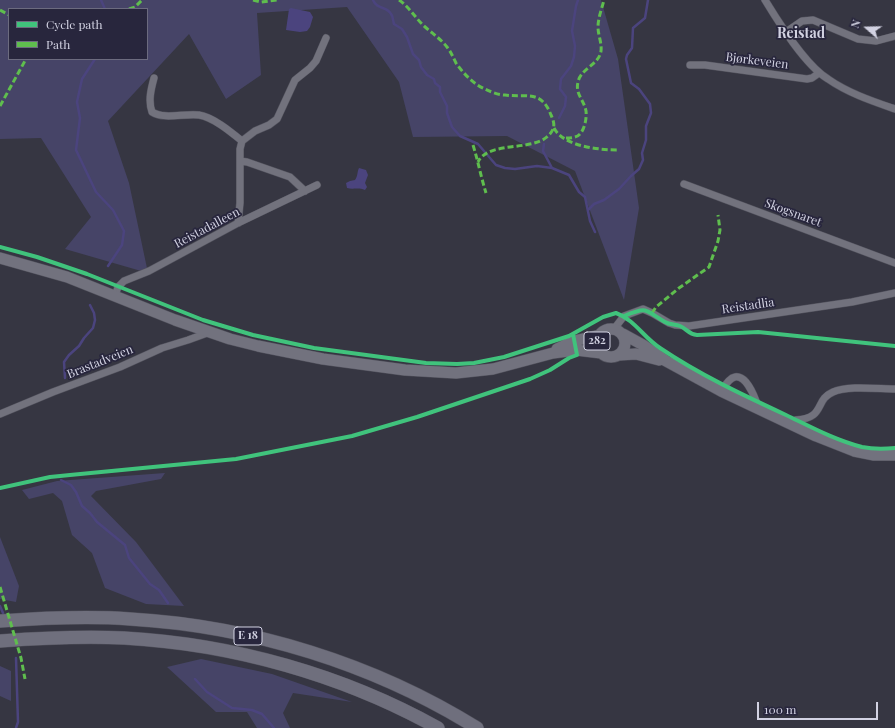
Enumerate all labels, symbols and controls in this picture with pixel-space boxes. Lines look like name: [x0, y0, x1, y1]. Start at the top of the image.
legend: [8, 8, 148, 60]
north arrow: [847, 8, 887, 48]
text: Cycle path: [46, 16, 103, 32]
text: N: [847, 17, 864, 30]
district label: Reistad: [777, 26, 825, 42]
text: Path: [46, 36, 70, 52]
street label: Bjørkeveien: [725, 50, 789, 72]
street label: Skogsnaret: [763, 196, 823, 230]
street label: Reistadalleen: [172, 205, 242, 251]
street label: Reistadlia: [721, 295, 775, 317]
road number: 282: [584, 332, 610, 350]
street label: Brastadveien: [65, 342, 135, 382]
road number: E 18: [234, 627, 262, 645]
scale bar: [759, 694, 880, 720]
text: 100 m: [764, 701, 796, 717]

